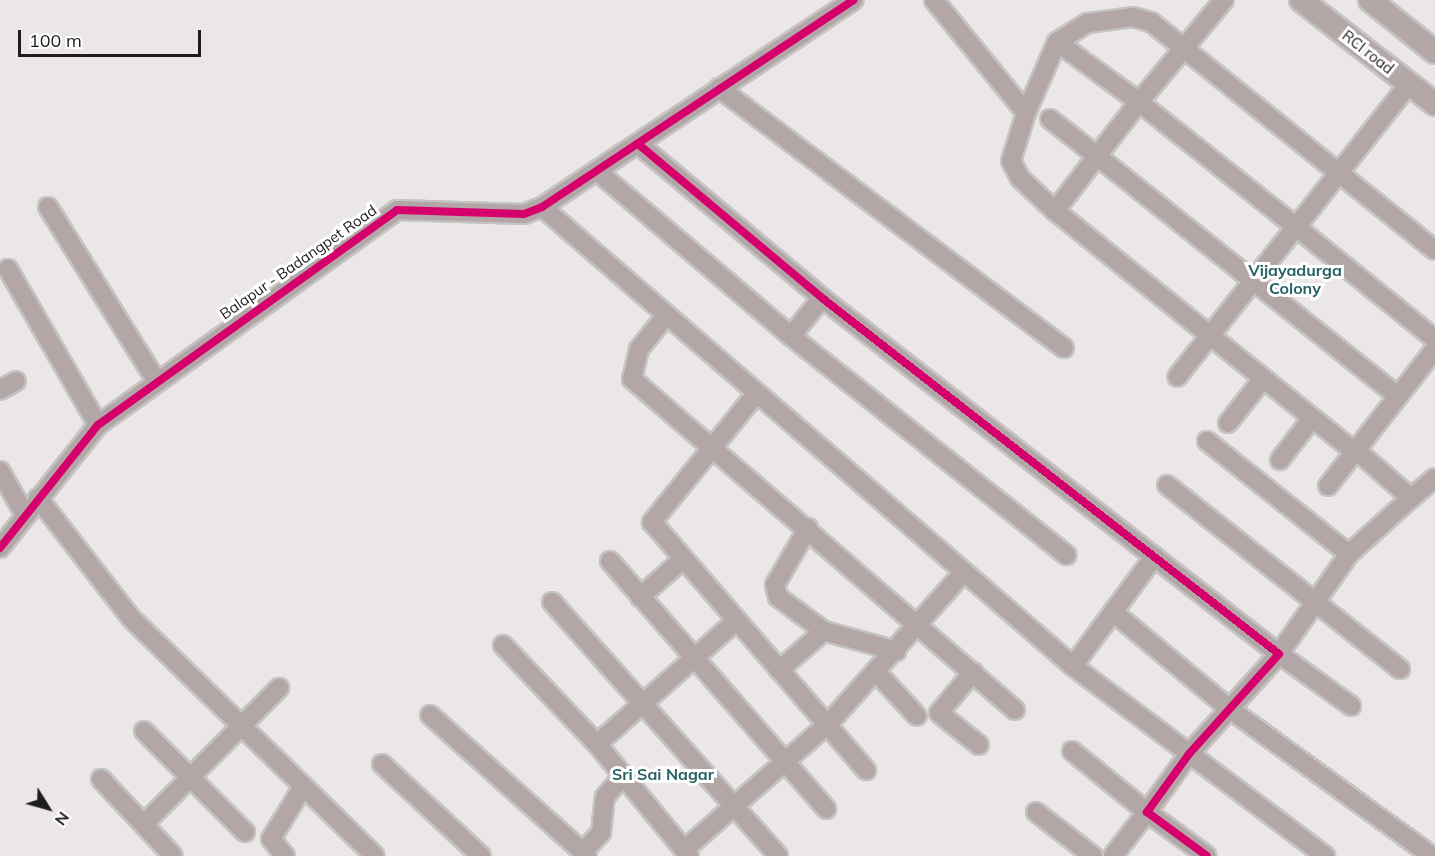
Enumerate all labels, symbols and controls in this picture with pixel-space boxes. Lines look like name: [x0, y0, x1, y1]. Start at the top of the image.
scale bar: [21, 18, 204, 56]
street label: RCI road: [1339, 26, 1397, 78]
text: 100 m: [29, 29, 82, 52]
street label: Balapur - Badangpet Road: [216, 201, 380, 323]
district label: Vijayadurga Colony: [1248, 260, 1342, 298]
district label: Sri Sai Nagar: [612, 764, 714, 784]
north arrow: [18, 778, 78, 838]
text: N: [51, 808, 74, 830]

